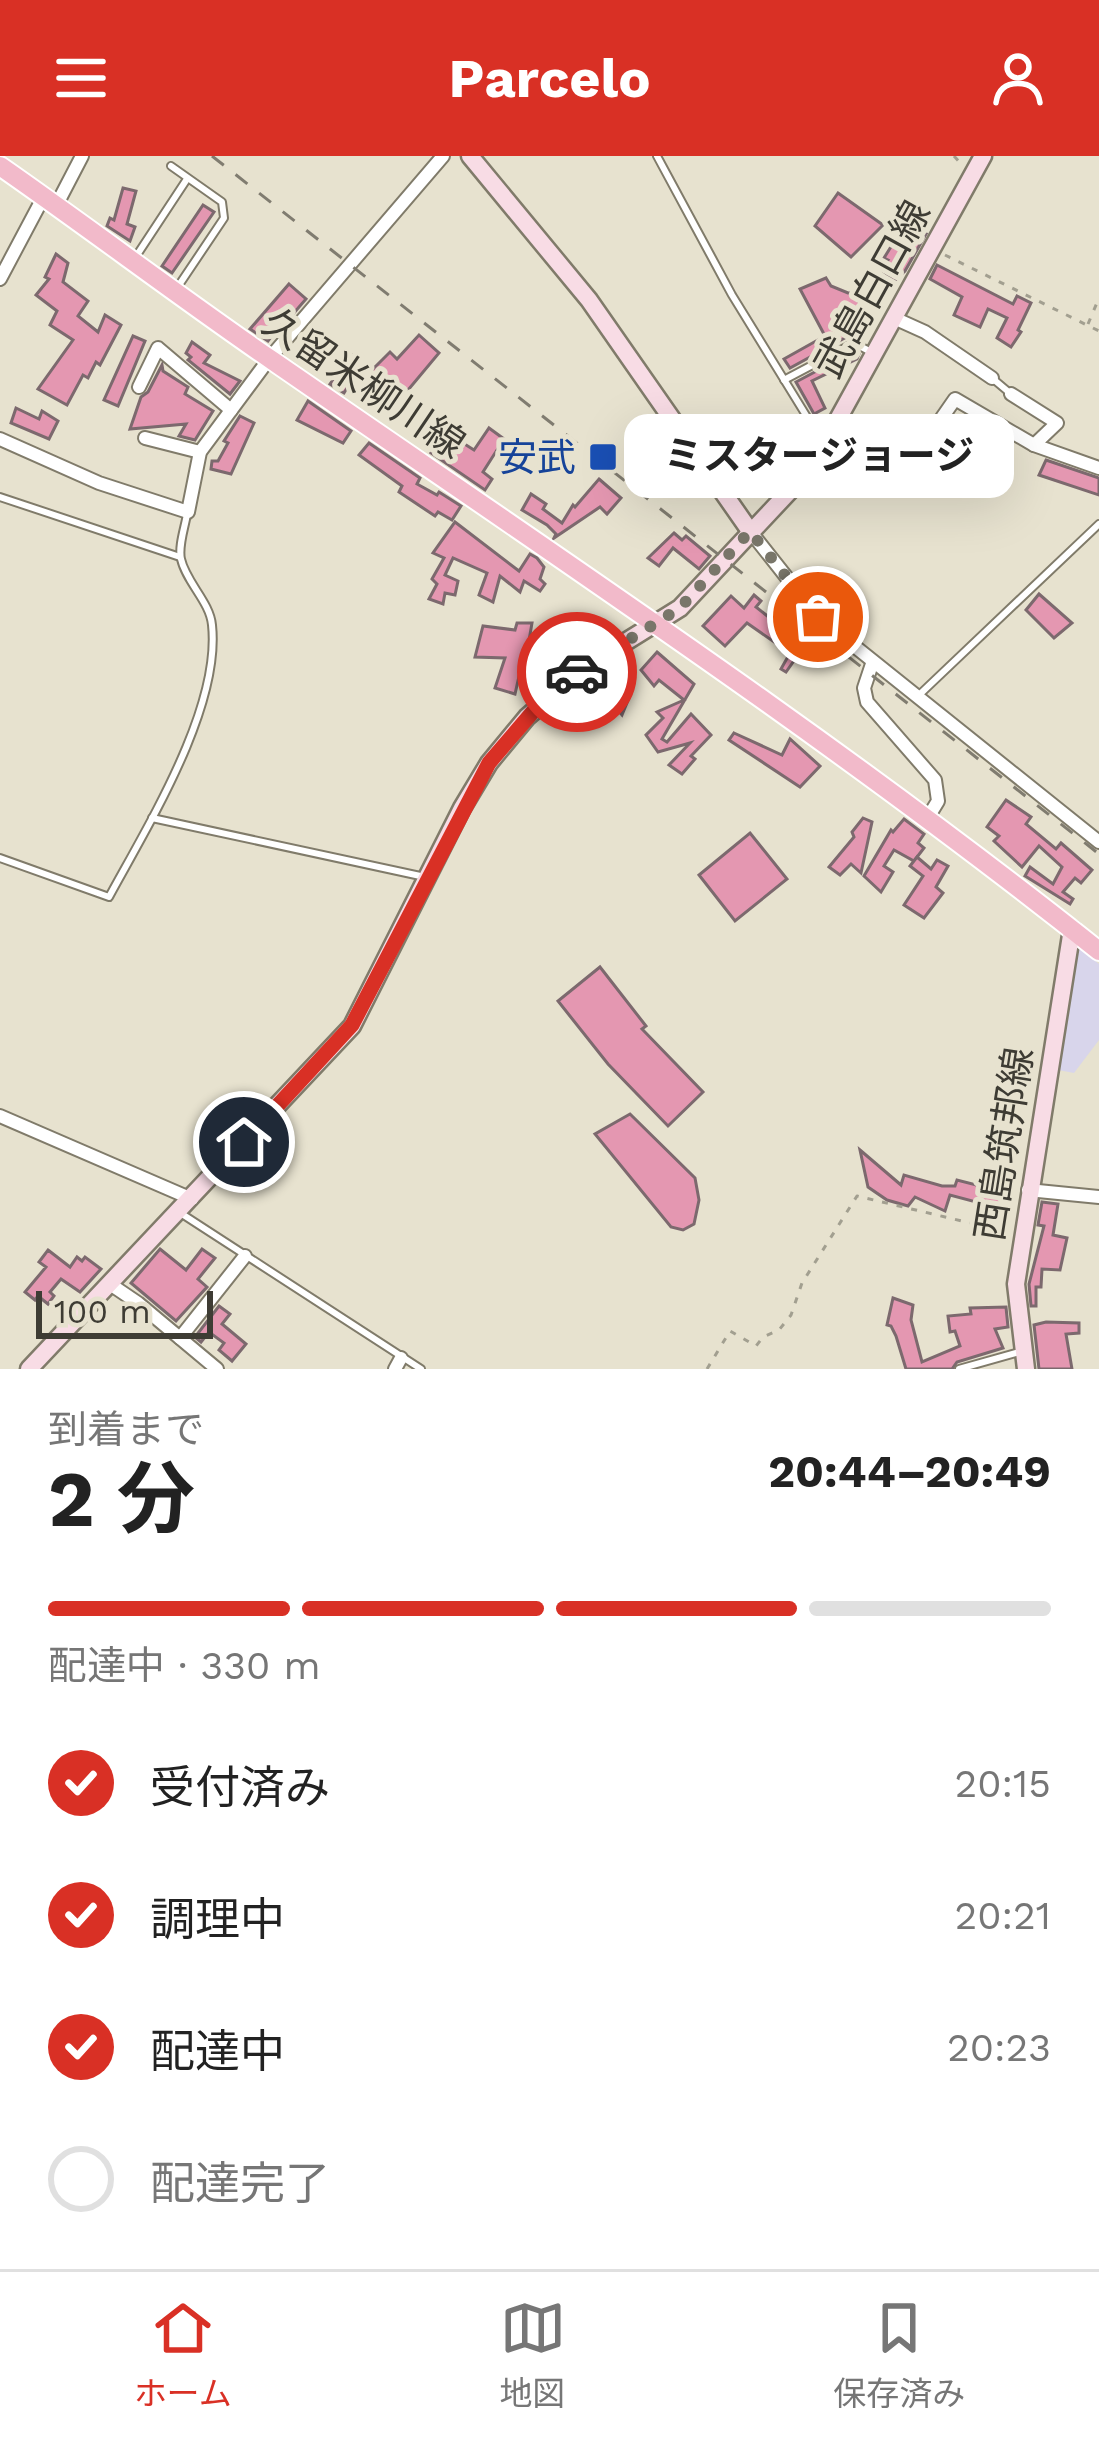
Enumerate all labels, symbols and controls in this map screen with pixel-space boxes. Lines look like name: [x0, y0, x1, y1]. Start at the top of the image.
icon: menu: [48, 45, 114, 111]
icon: person: [985, 45, 1051, 111]
text: Parcelo: [448, 47, 651, 110]
street label: 武島白口線: [805, 193, 939, 385]
street label: 久留米柳川線: [254, 299, 474, 467]
callout: ミスタージョージ: [623, 413, 1013, 497]
text: ミスタージョージ: [664, 433, 974, 478]
place label: 安武: [498, 435, 576, 480]
marker: 安武: [587, 441, 619, 473]
pin: [767, 566, 869, 668]
icon: bag: [785, 584, 851, 650]
courier: [517, 612, 637, 732]
icon: car: [544, 639, 610, 705]
street label: 西島筑邦線: [967, 1044, 1041, 1244]
pin: [193, 1091, 295, 1193]
icon: home: [211, 1109, 277, 1175]
scale bar: [36, 1285, 213, 1338]
text: 100 m: [54, 1292, 151, 1331]
text: 到着まで: [48, 1407, 204, 1452]
text: 20:44–20:49: [768, 1445, 1051, 1498]
text: 2 分: [48, 1453, 195, 1545]
text: 配達中 · 330 m: [48, 1643, 321, 1688]
icon: check: [48, 1750, 114, 1816]
text: 受付済み: [150, 1761, 330, 1814]
text: 20:15: [955, 1761, 1051, 1806]
icon: check: [48, 1882, 114, 1948]
text: 調理中: [150, 1893, 285, 1946]
text: 20:21: [955, 1893, 1051, 1938]
icon: check: [48, 2014, 114, 2080]
text: 配達中: [150, 2025, 285, 2078]
text: 20:23: [947, 2025, 1051, 2070]
text: 配達完了: [150, 2157, 330, 2210]
tab: ホーム: [134, 2295, 232, 2415]
tab: 地図: [500, 2295, 566, 2415]
tab: 保存済み: [833, 2295, 965, 2415]

